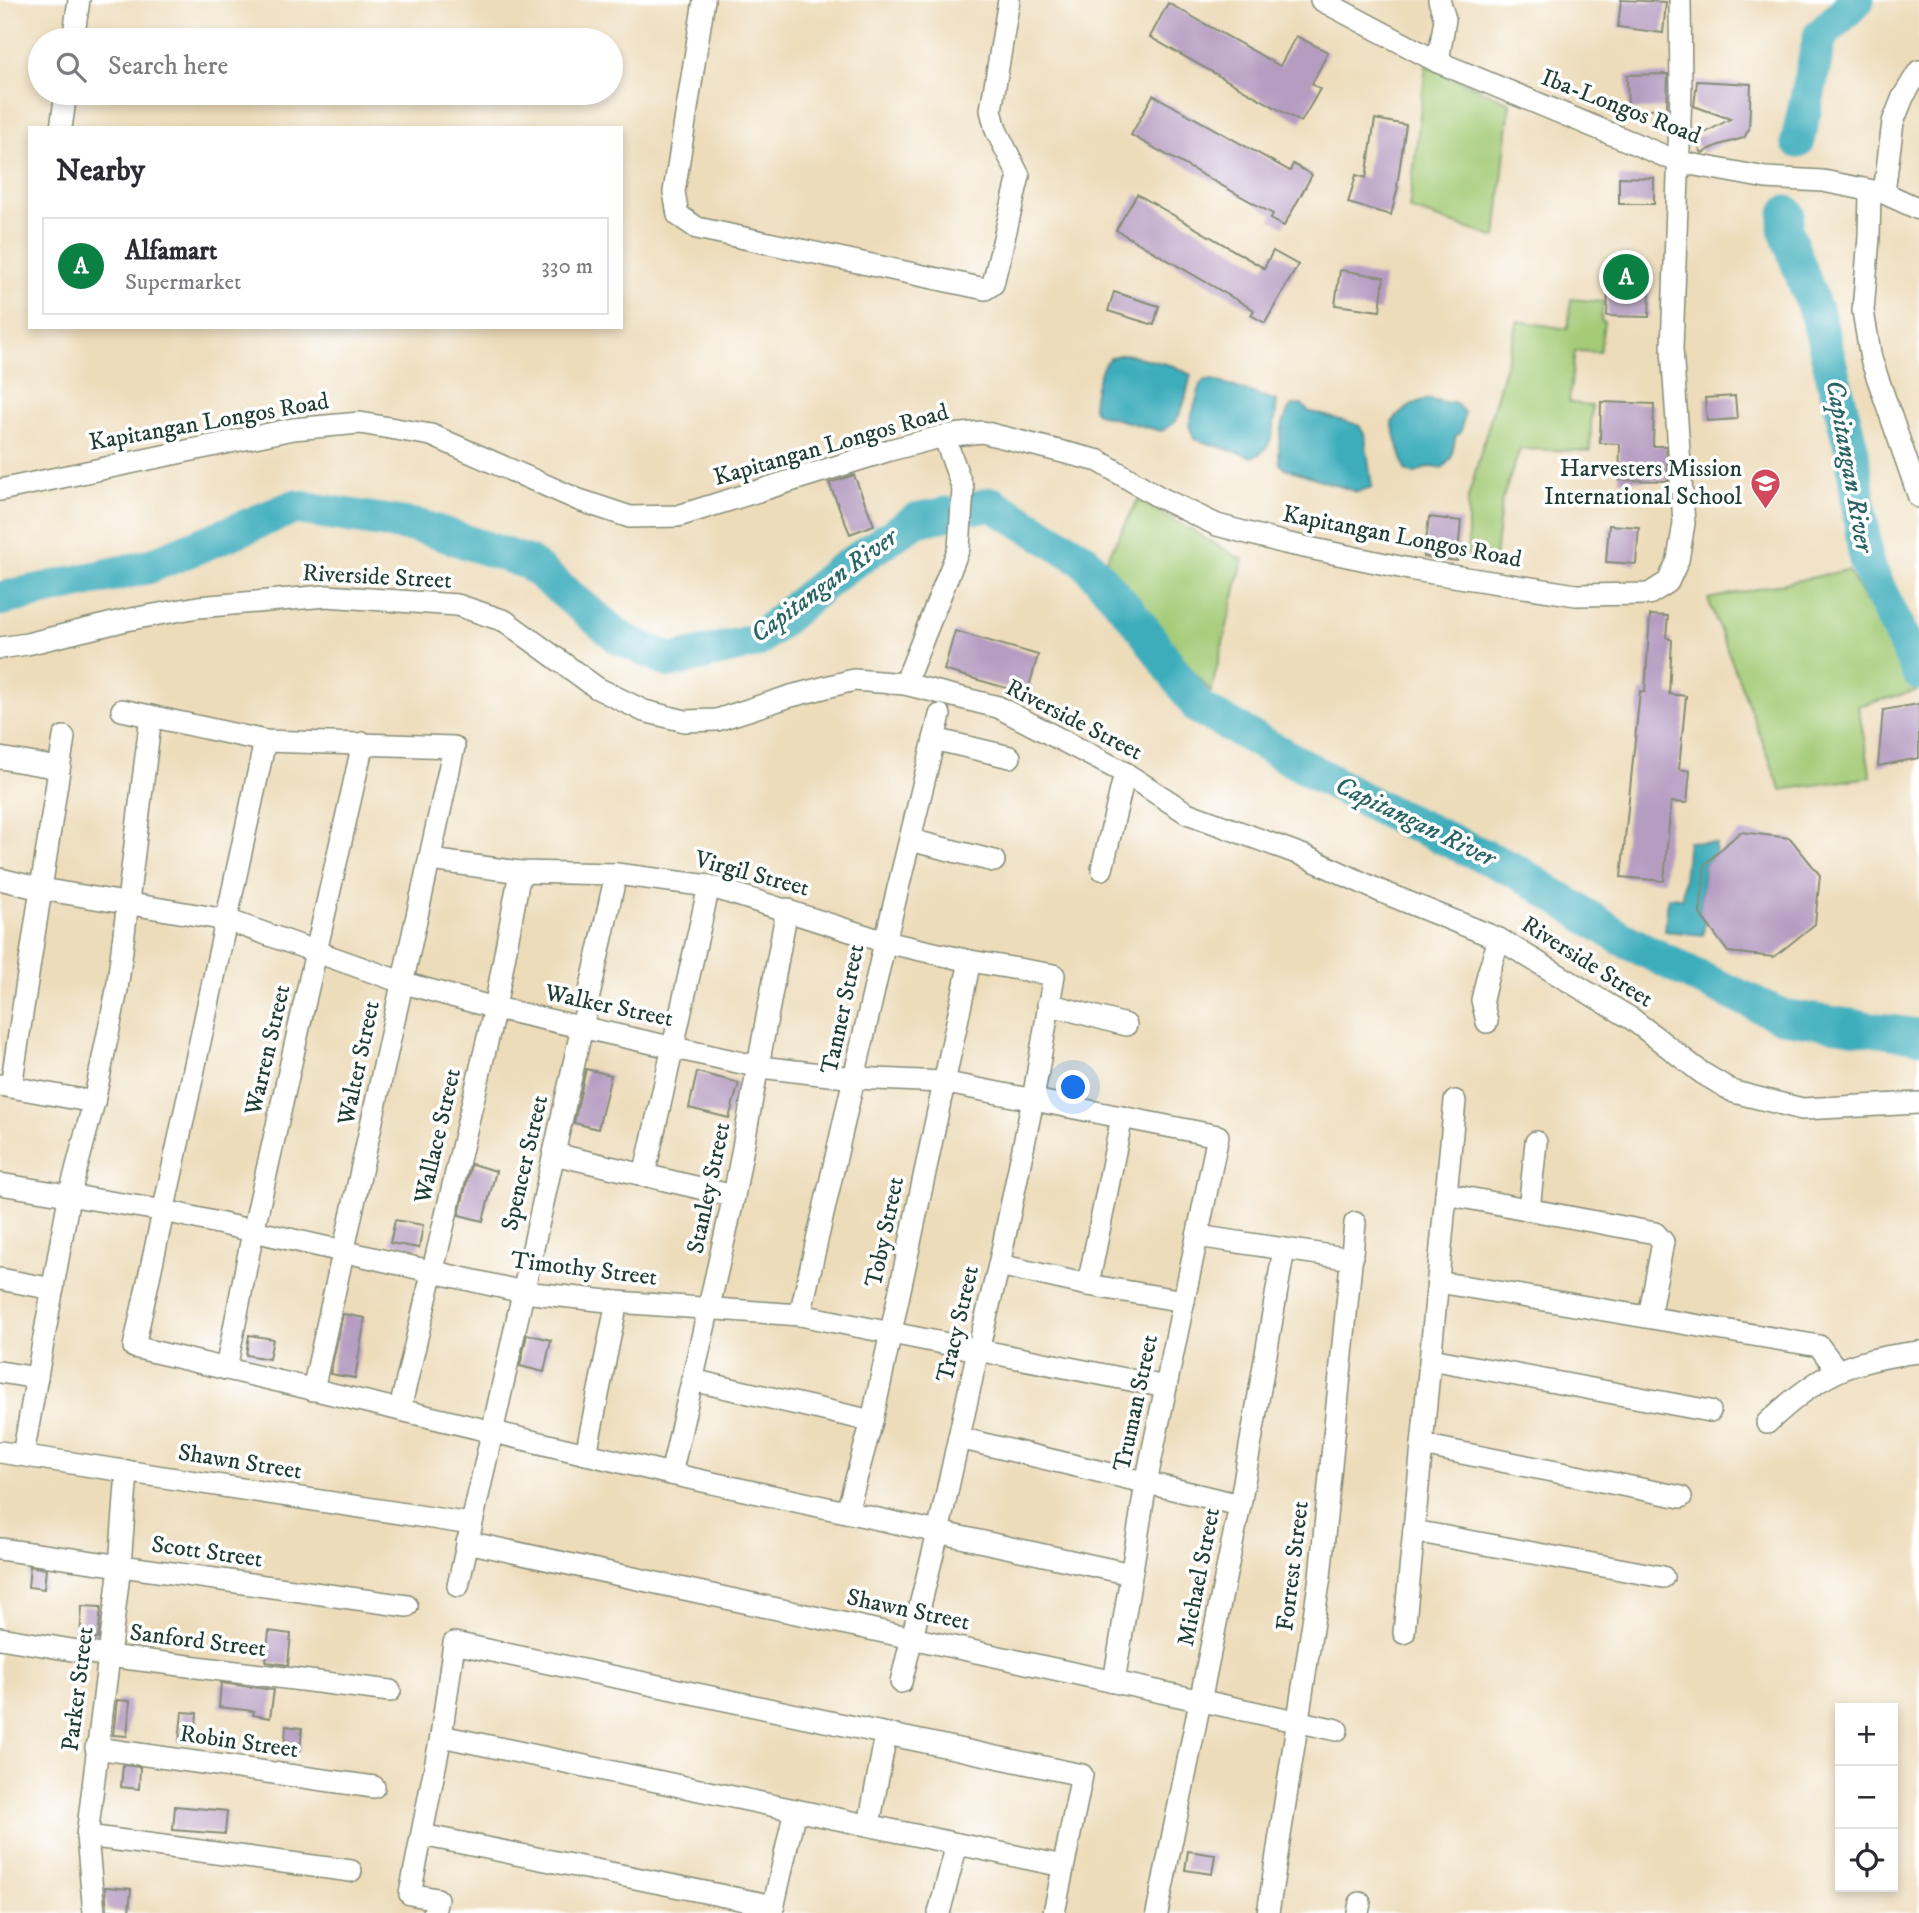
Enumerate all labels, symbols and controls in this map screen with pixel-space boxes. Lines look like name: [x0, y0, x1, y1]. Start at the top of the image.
search box: [28, 28, 623, 105]
icon: search: [52, 48, 90, 86]
text: Search here: [108, 50, 228, 83]
street label: Iba-Longos Road: [1537, 63, 1705, 151]
text: Nearby: [56, 153, 145, 190]
text: Alfamart: [125, 235, 217, 268]
pin: A: [1603, 251, 1649, 303]
text: A: [74, 252, 88, 281]
text: 330 m: [541, 252, 593, 281]
text: Supermarket: [125, 268, 241, 297]
water label: Capitangan River: [1818, 377, 1881, 556]
street label: Kapitangan Longos Road: [87, 386, 331, 458]
street label: Kapitangan Longos Road: [710, 397, 952, 493]
place label: Harvesters Mission International School: [1544, 454, 1743, 512]
school or university icon: Harvesters Mission International School: [1748, 466, 1782, 510]
street label: Kapitangan Longos Road: [1280, 499, 1524, 575]
water label: Capitangan River: [744, 520, 906, 651]
street label: Riverside Street: [302, 558, 453, 596]
street label: Riverside Street: [1001, 673, 1148, 767]
water label: Capitangan River: [1330, 769, 1502, 876]
street label: Virgil Street: [691, 844, 813, 904]
street label: Riverside Street: [1516, 910, 1659, 1015]
street label: Tanner Street: [815, 941, 871, 1077]
street label: Walker Street: [541, 978, 676, 1034]
street label: Warren Street: [238, 982, 298, 1119]
street label: Walter Street: [331, 998, 387, 1129]
street label: Wallace Street: [408, 1065, 468, 1207]
your location: [1056, 1070, 1090, 1104]
street label: Spencer Street: [495, 1092, 555, 1234]
street label: Stanley Street: [680, 1119, 738, 1256]
street label: Toby Street: [859, 1174, 911, 1290]
street label: Timothy Street: [509, 1245, 659, 1293]
street label: Tracy Street: [930, 1263, 986, 1385]
street label: Truman Street: [1107, 1332, 1165, 1474]
street label: Shawn Street: [176, 1437, 304, 1487]
street label: Forrest Street: [1270, 1499, 1316, 1633]
street label: Michael Street: [1171, 1505, 1227, 1649]
street label: Scott Street: [150, 1529, 265, 1575]
street label: Shawn Street: [844, 1582, 973, 1638]
street label: Sanford Street: [128, 1618, 268, 1664]
street label: Parker Street: [55, 1625, 101, 1753]
map controls: [1835, 1703, 1898, 1892]
button: +: [1835, 1703, 1898, 1766]
street label: Robin Street: [178, 1719, 301, 1765]
button: −: [1835, 1766, 1898, 1829]
button: locate: [1835, 1829, 1898, 1892]

